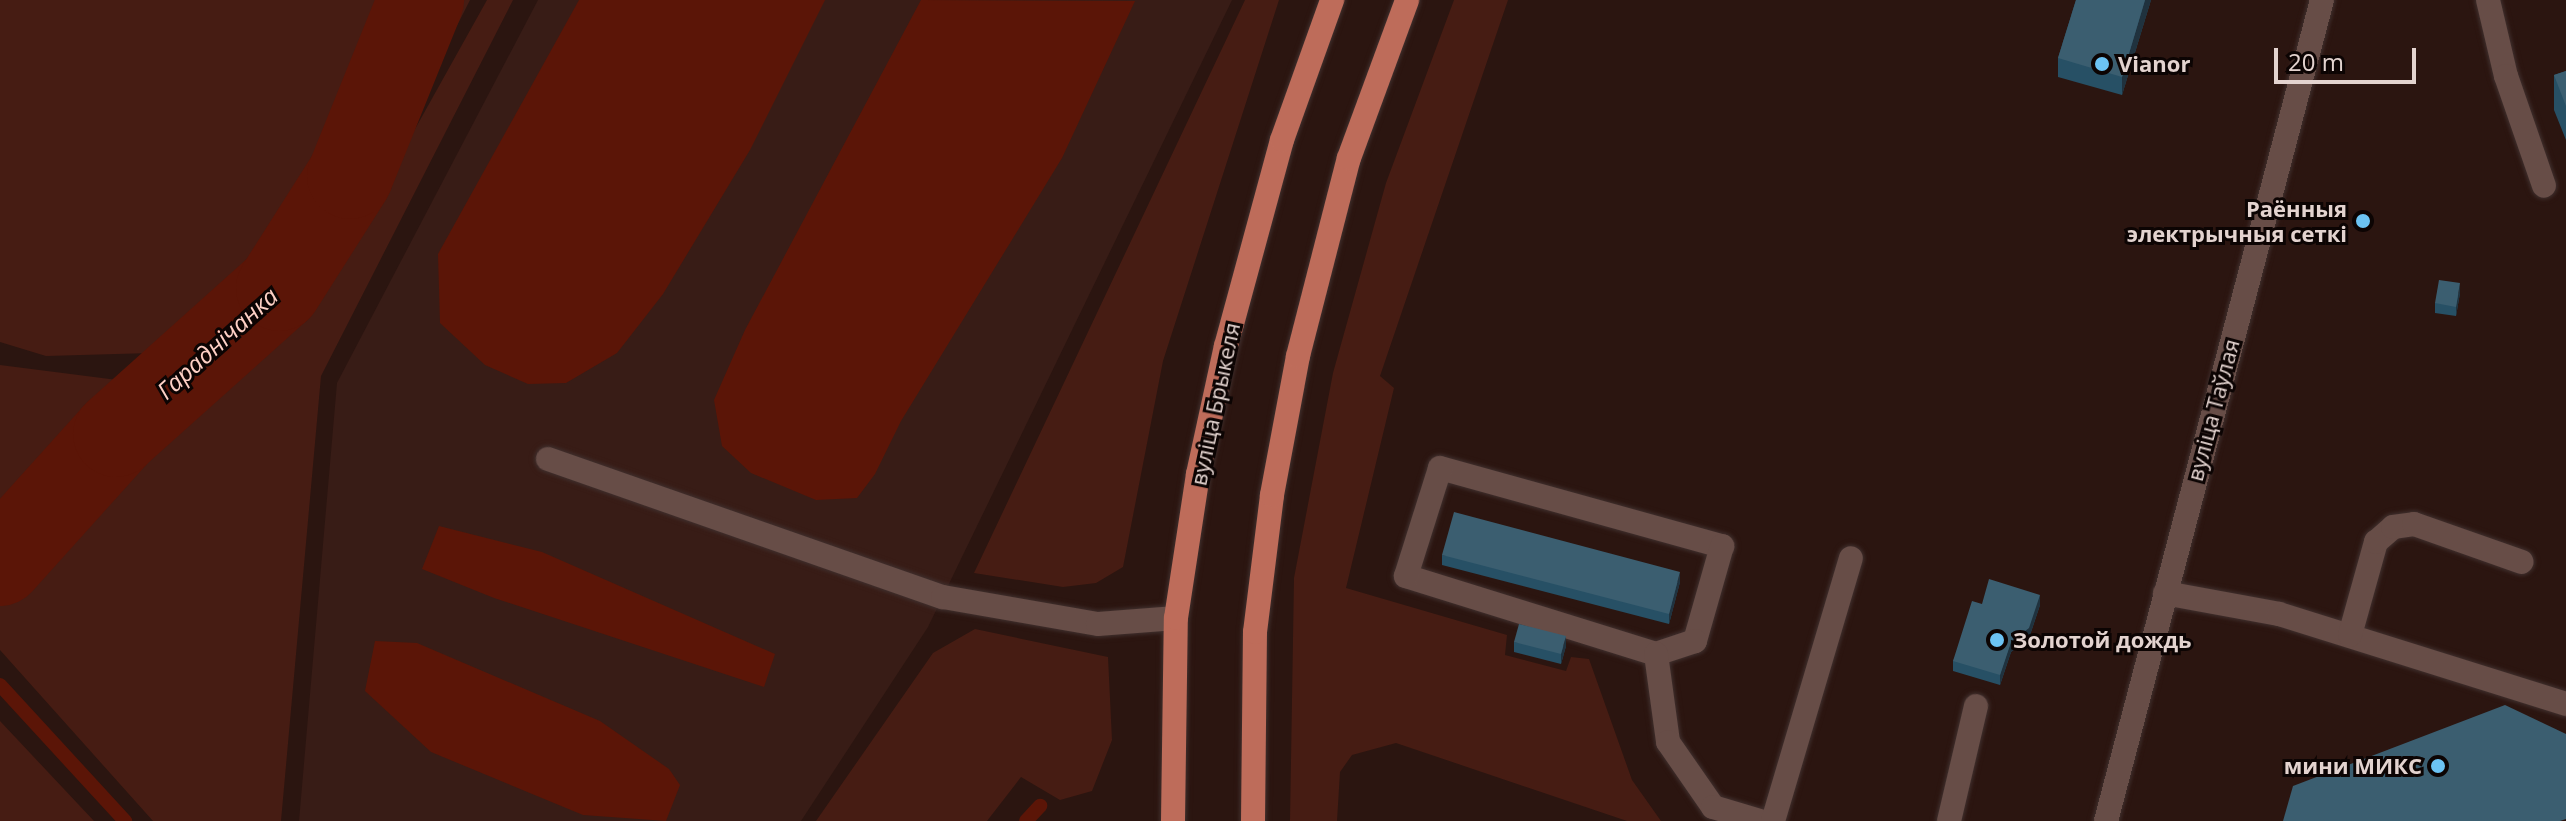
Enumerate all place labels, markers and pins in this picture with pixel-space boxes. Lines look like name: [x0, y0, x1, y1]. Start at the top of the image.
place label: Vianor: [2118, 51, 2190, 77]
marker: Vianor: [2093, 55, 2111, 73]
place label: Раённыя электрычныя сеткі: [2127, 195, 2347, 246]
marker: Раённыя электрычныя сеткі: [2354, 212, 2372, 230]
place label: Золотой дождь: [2013, 627, 2192, 653]
marker: Золотой дождь: [1988, 631, 2006, 649]
place label: мини МИКС: [2284, 753, 2422, 779]
marker: мини МИКС: [2429, 757, 2447, 775]

